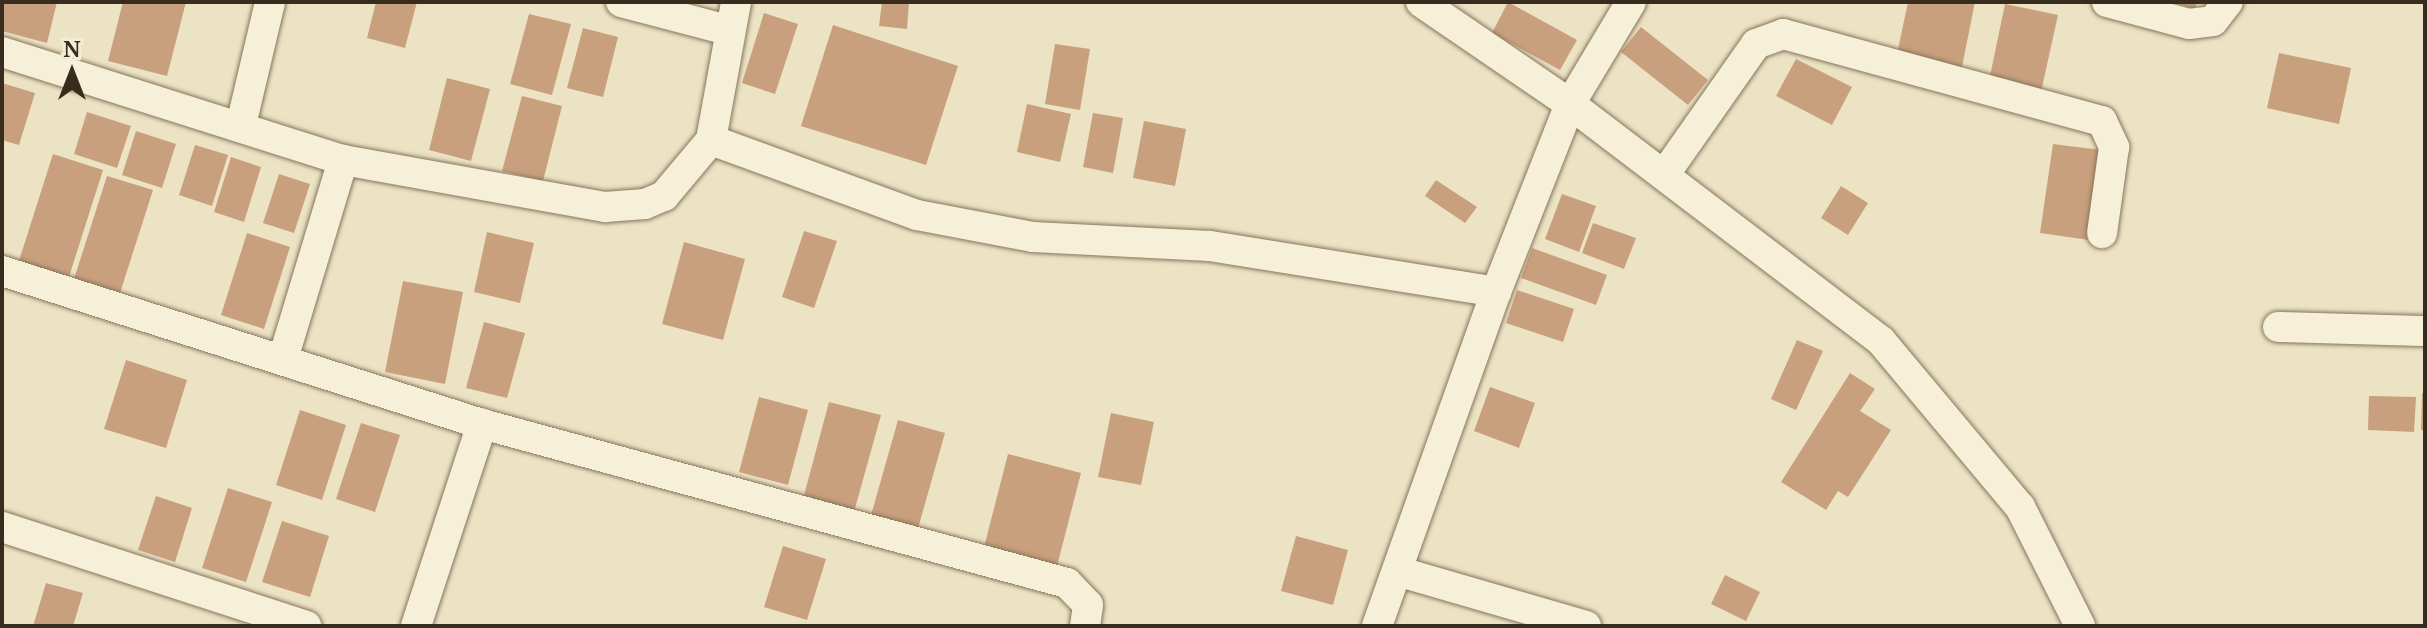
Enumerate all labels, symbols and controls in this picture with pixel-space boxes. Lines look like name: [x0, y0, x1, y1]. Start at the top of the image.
north arrow: [32, 32, 112, 112]
text: N: [63, 33, 81, 63]

